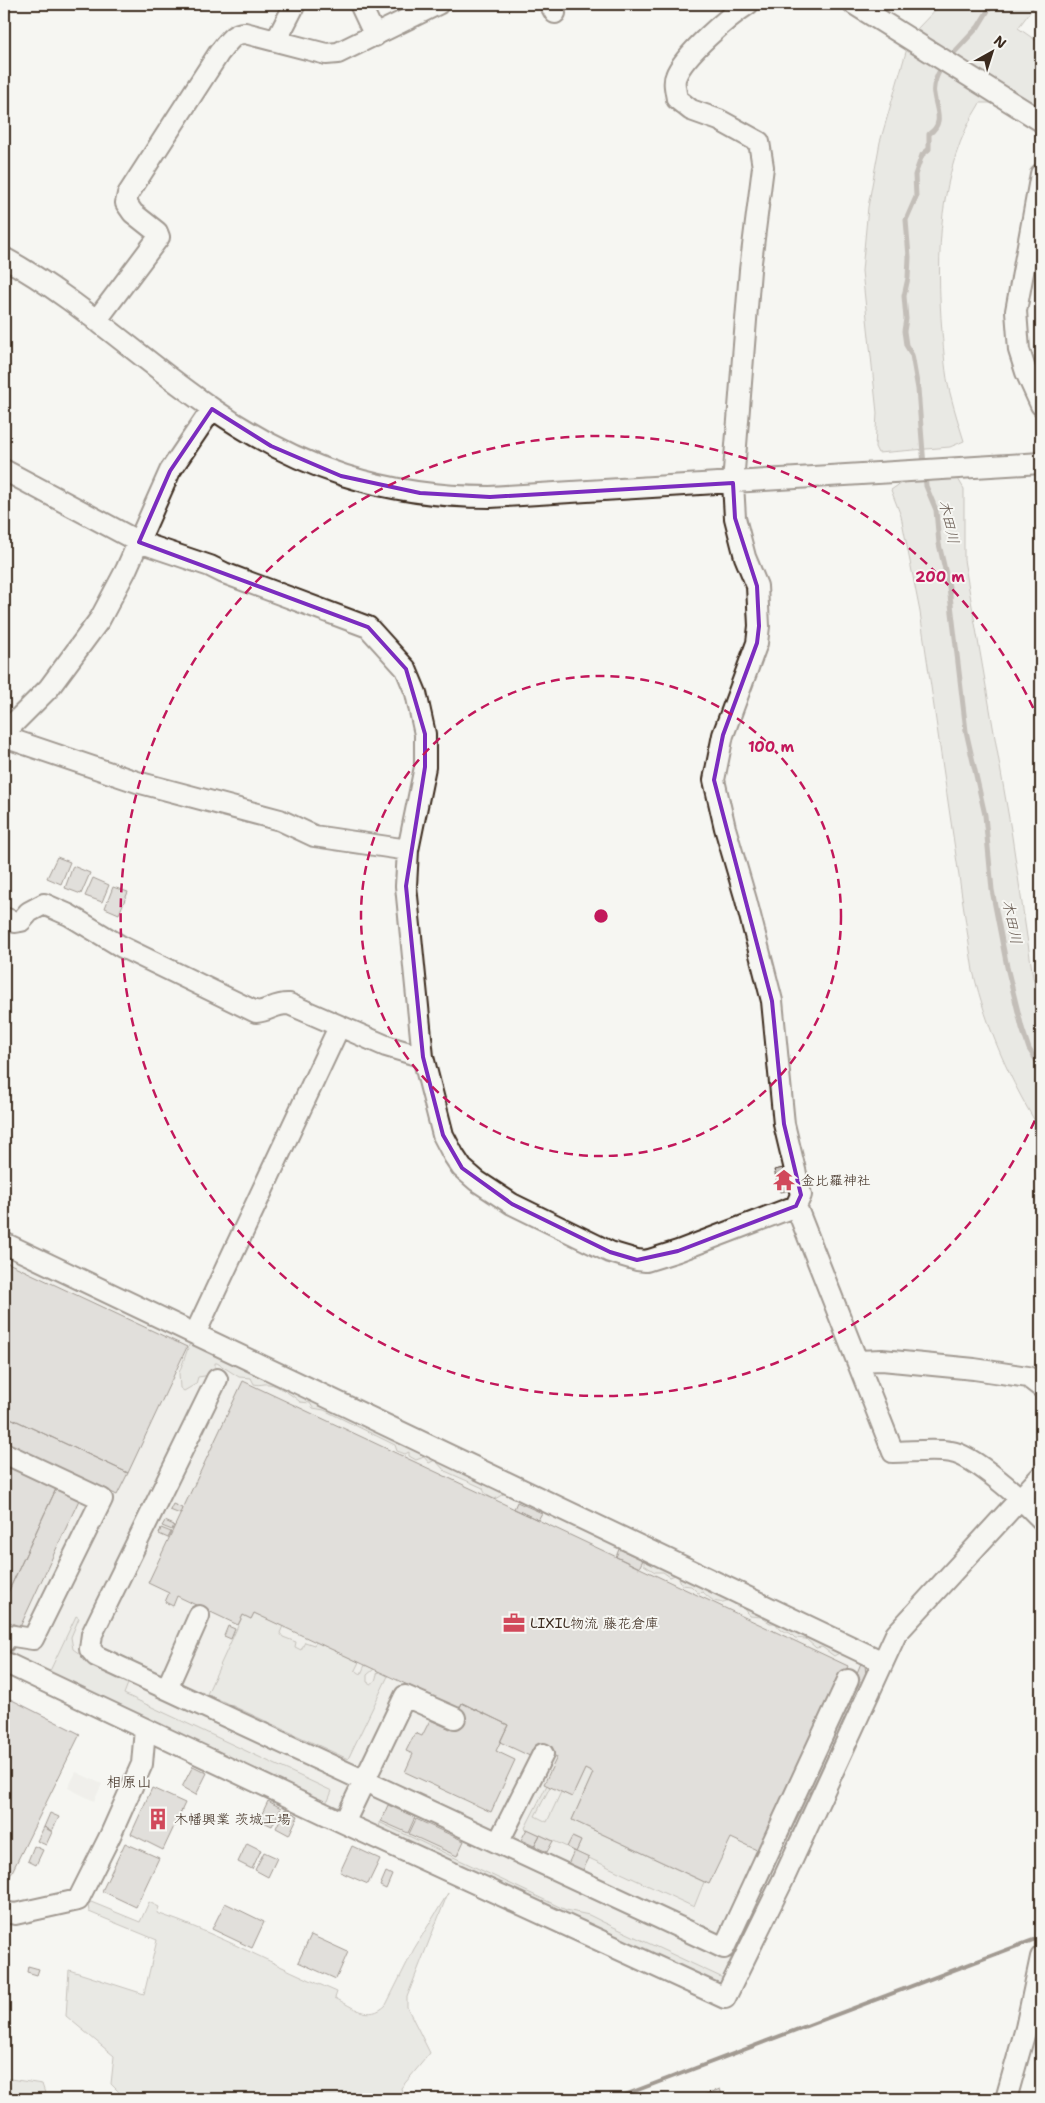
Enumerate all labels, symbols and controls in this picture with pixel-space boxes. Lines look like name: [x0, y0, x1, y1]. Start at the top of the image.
north arrow: [968, 28, 1018, 78]
text: N: [990, 31, 1010, 52]
water label: 木田川: [934, 498, 964, 546]
text: 200 m: [915, 567, 965, 587]
text: 100 m: [748, 737, 794, 757]
water label: 木田川: [998, 898, 1026, 946]
centre of rings: [592, 907, 610, 925]
temple icon: 金比羅神社: [771, 1167, 797, 1193]
place label: 金比羅神社: [801, 1171, 871, 1189]
office icon: LIXIL物流 藤花倉庫: [501, 1610, 527, 1636]
place label: LIXIL物流 藤花倉庫: [530, 1614, 659, 1632]
district label: 相原山: [106, 1772, 152, 1792]
building icon: 木幡興業 茨城工場: [145, 1806, 171, 1832]
place label: 木幡興業 茨城工場: [174, 1810, 291, 1828]

